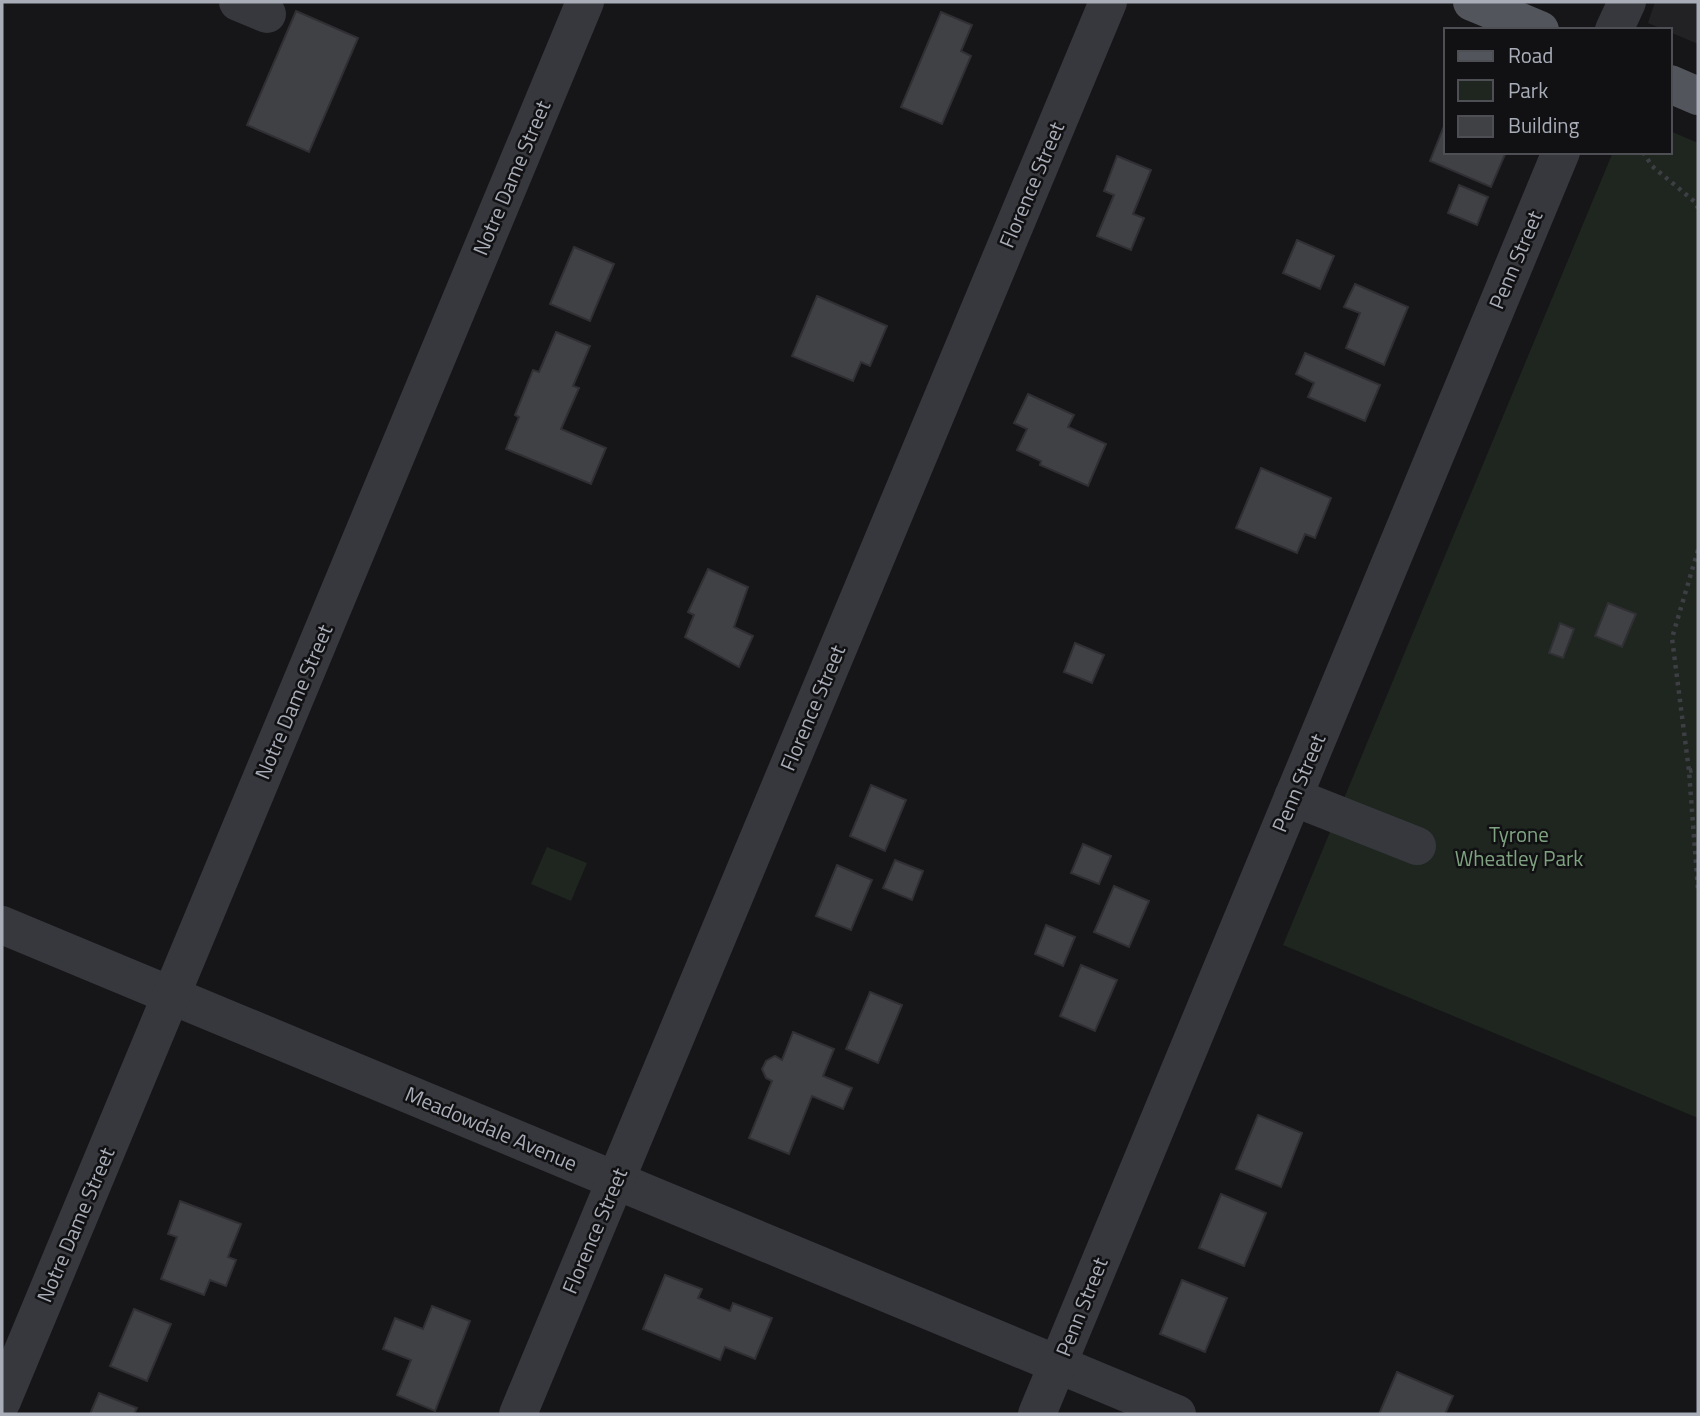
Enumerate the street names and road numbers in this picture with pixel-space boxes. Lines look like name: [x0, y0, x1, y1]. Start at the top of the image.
street label: Notre Dame Street: [464, 95, 558, 260]
street label: Florence Street: [990, 116, 1072, 253]
street label: Penn Street: [1480, 205, 1550, 314]
street label: Notre Dame Street: [246, 619, 340, 784]
street label: Florence Street: [771, 639, 853, 776]
street label: Penn Street: [1263, 728, 1333, 837]
street label: Meadowdale Avenue: [400, 1077, 582, 1179]
street label: Notre Dame Street: [28, 1142, 122, 1307]
street label: Florence Street: [553, 1162, 635, 1299]
street label: Penn Street: [1047, 1252, 1116, 1361]

